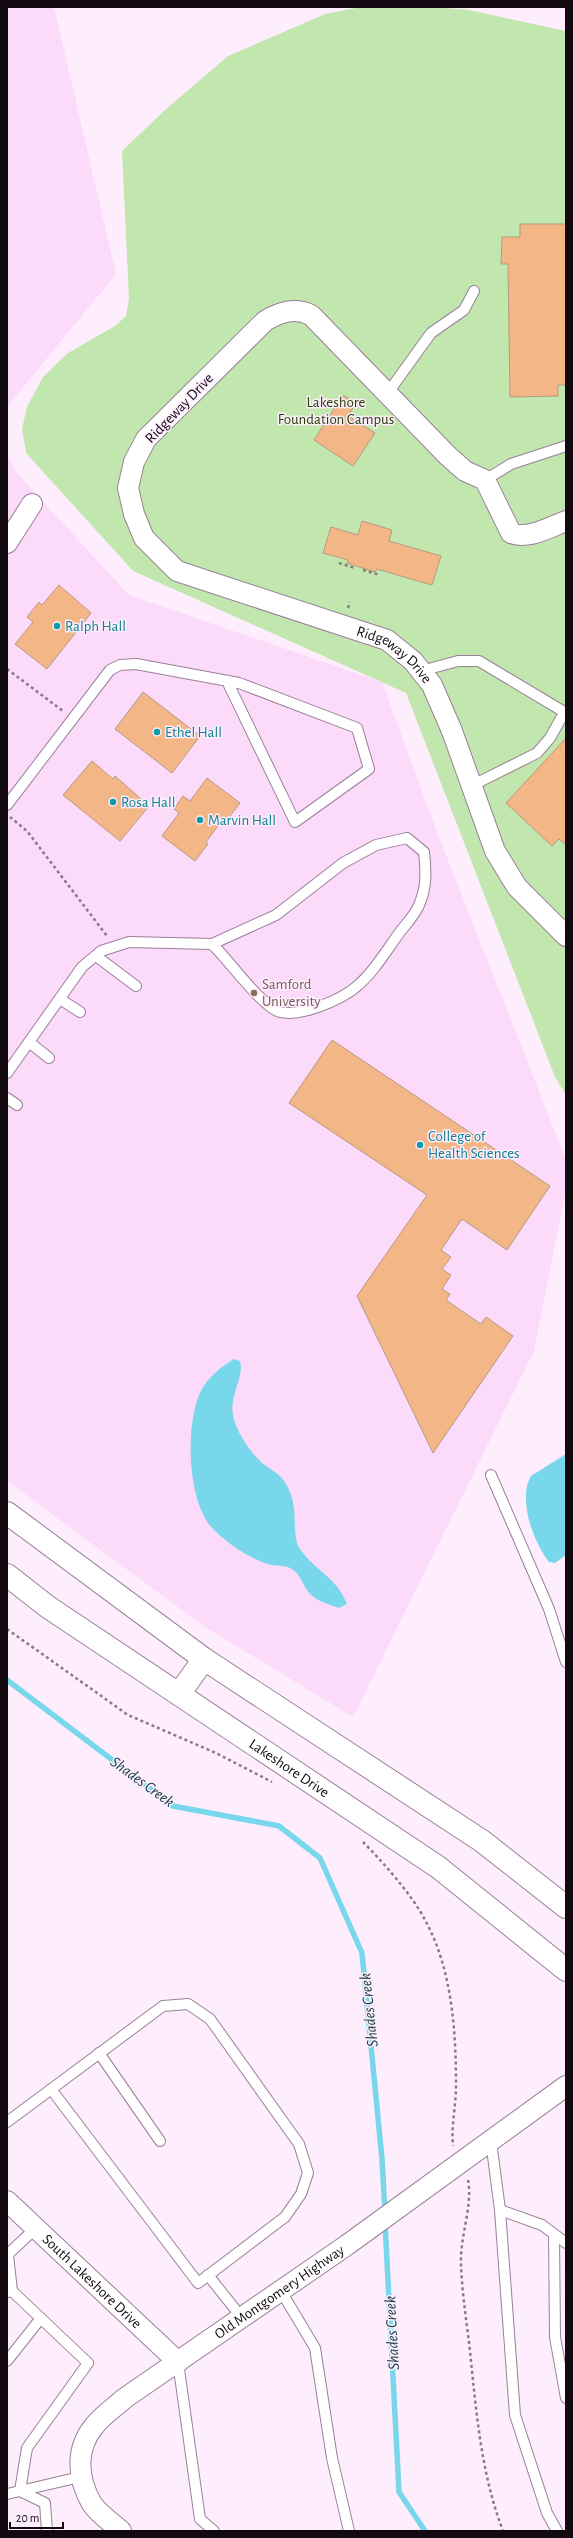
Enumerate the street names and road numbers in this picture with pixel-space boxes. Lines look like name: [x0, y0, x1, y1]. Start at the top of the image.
street label: Ridgeway Drive: [142, 370, 216, 446]
street label: Ridgeway Drive: [355, 624, 435, 686]
street label: Lakeshore Drive: [246, 1736, 332, 1800]
street label: South Lakeshore Drive: [39, 2232, 144, 2332]
street label: Old Montgomery Highway: [212, 2242, 347, 2342]

